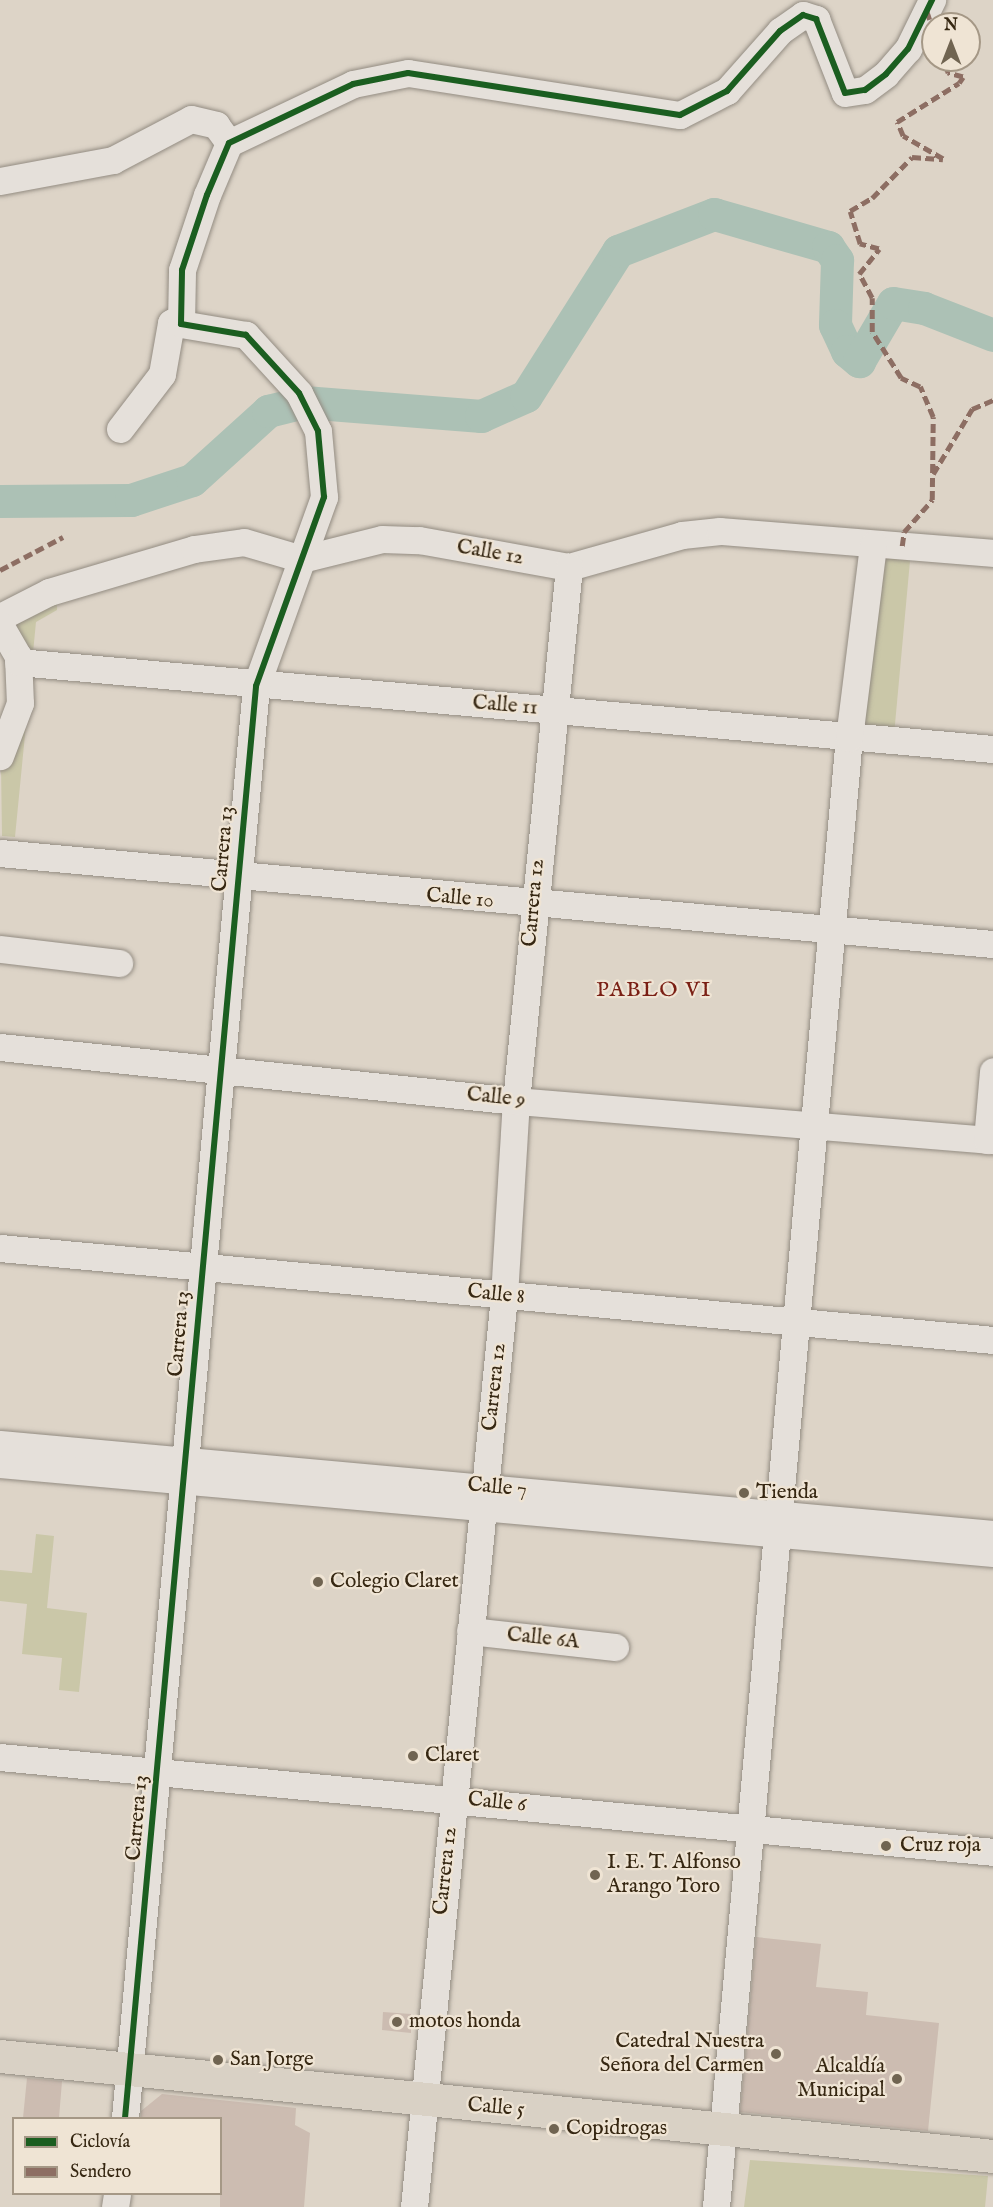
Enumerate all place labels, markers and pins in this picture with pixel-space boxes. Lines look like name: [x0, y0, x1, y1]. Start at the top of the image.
place label: Tienda: [756, 1480, 818, 1506]
marker: Tienda: [737, 1486, 751, 1500]
place label: Colegio Claret: [330, 1569, 459, 1595]
marker: Colegio Claret: [311, 1575, 325, 1589]
place label: Claret: [425, 1743, 479, 1769]
marker: Claret: [406, 1749, 420, 1763]
place label: Cruz roja: [900, 1833, 981, 1859]
marker: Cruz roja: [877, 1837, 895, 1855]
place label: I. E. T. Alfonso Arango Toro: [607, 1850, 741, 1900]
marker: I. E. T. Alfonso Arango Toro: [588, 1868, 602, 1882]
place label: motos honda: [409, 2009, 521, 2035]
marker: motos honda: [390, 2015, 404, 2029]
place label: Catedral Nuestra Señora del Carmen: [600, 2029, 764, 2079]
place label: San Jorge: [230, 2047, 314, 2073]
marker: Catedral Nuestra Señora del Carmen: [769, 2047, 783, 2061]
marker: San Jorge: [211, 2053, 225, 2067]
place label: Alcaldía Municipal: [797, 2054, 885, 2104]
marker: Alcaldía Municipal: [890, 2072, 904, 2086]
place label: Copidrogas: [566, 2116, 667, 2142]
marker: Copidrogas: [547, 2122, 561, 2136]

